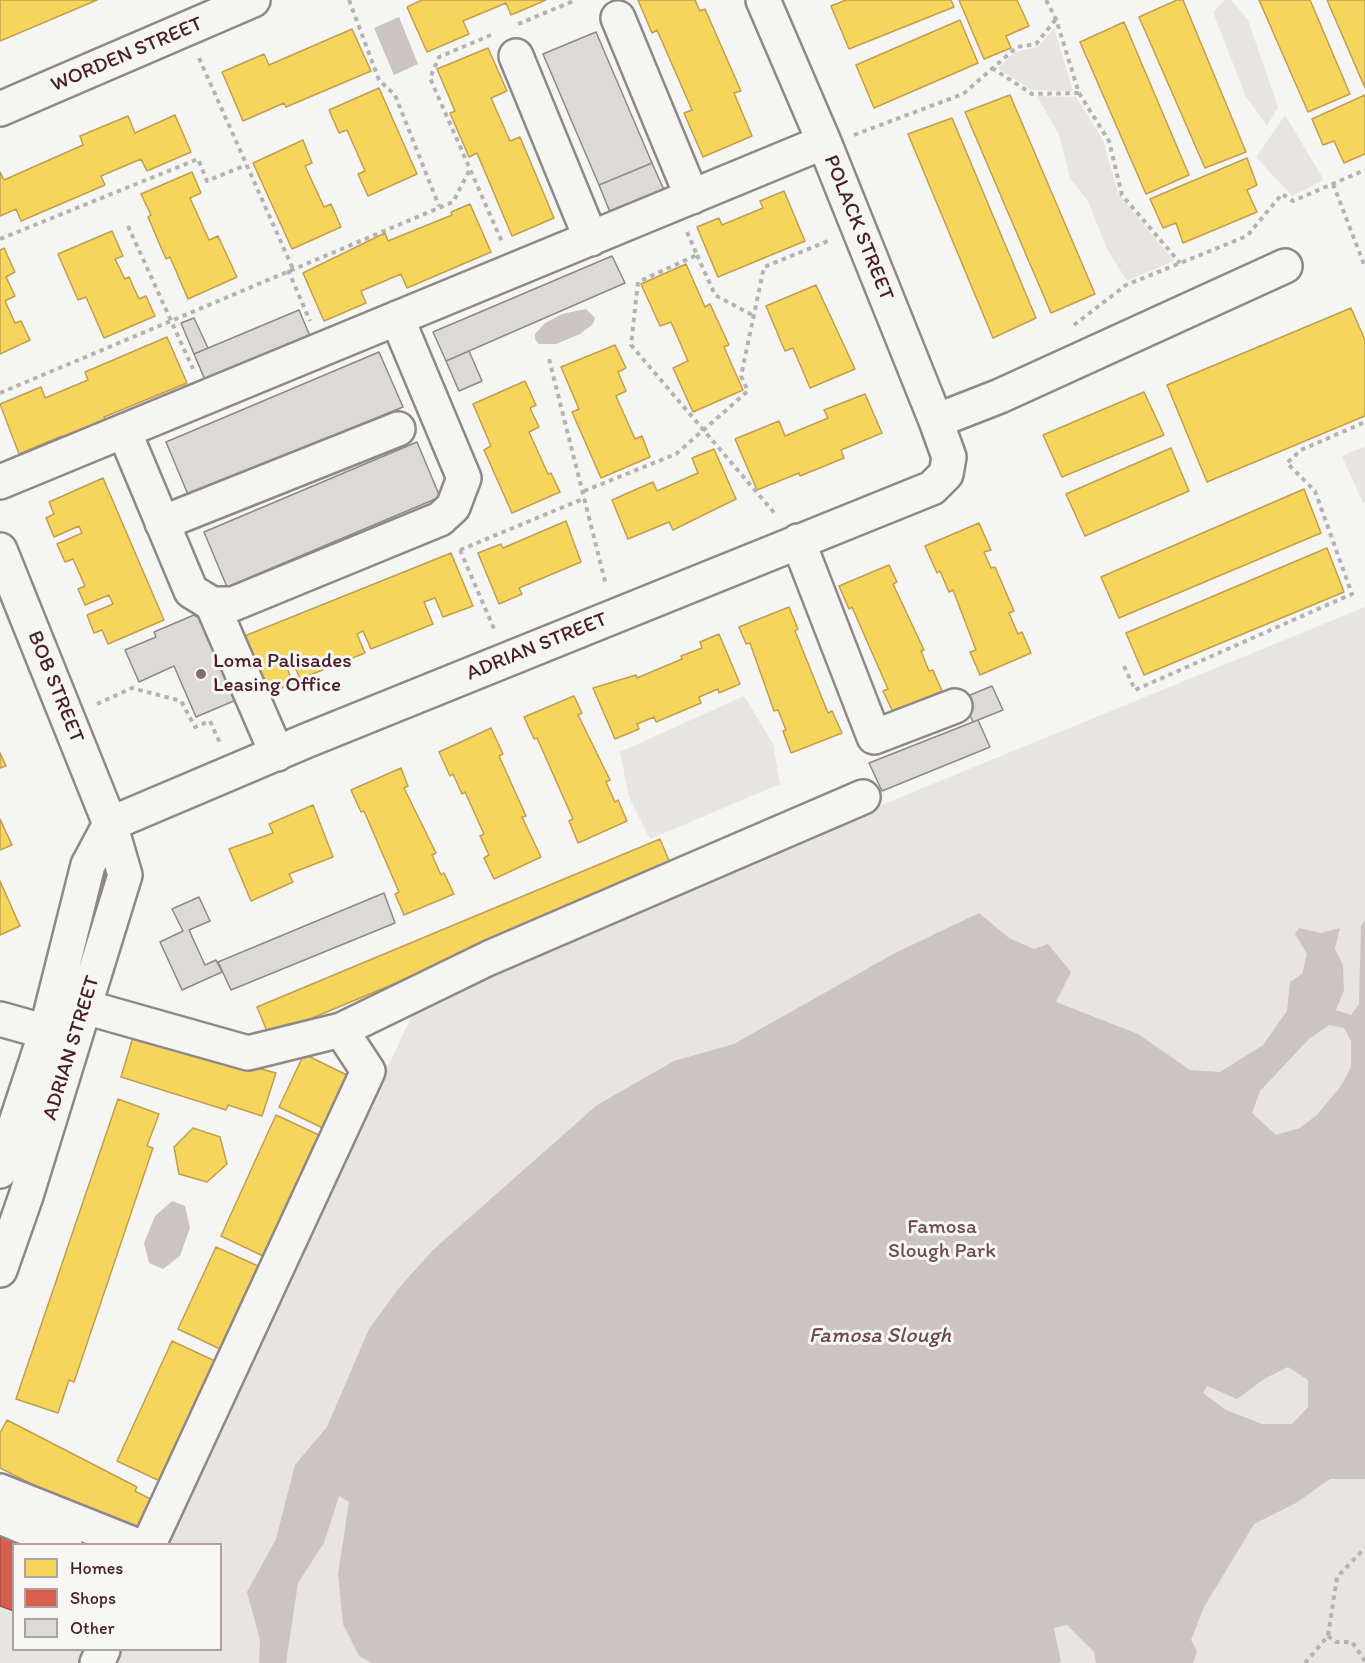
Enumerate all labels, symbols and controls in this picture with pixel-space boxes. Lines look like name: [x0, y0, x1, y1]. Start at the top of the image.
street label: WORDEN STREET: [47, 12, 207, 98]
street label: POLACK STREET: [817, 152, 899, 304]
street label: ADRIAN STREET: [463, 607, 611, 687]
street label: BOB STREET: [21, 627, 89, 747]
place label: Loma Palisades Leasing Office: [213, 649, 352, 699]
marker: Loma Palisades Leasing Office: [194, 667, 208, 681]
street label: ADRIAN STREET: [38, 973, 106, 1123]
park label: Famosa Slough Park: [888, 1215, 996, 1265]
water label: Famosa Slough: [809, 1323, 951, 1349]
legend: [12, 1543, 222, 1651]
text: Homes: [70, 1557, 123, 1579]
text: Shops: [70, 1587, 116, 1609]
text: Other: [70, 1617, 115, 1639]

